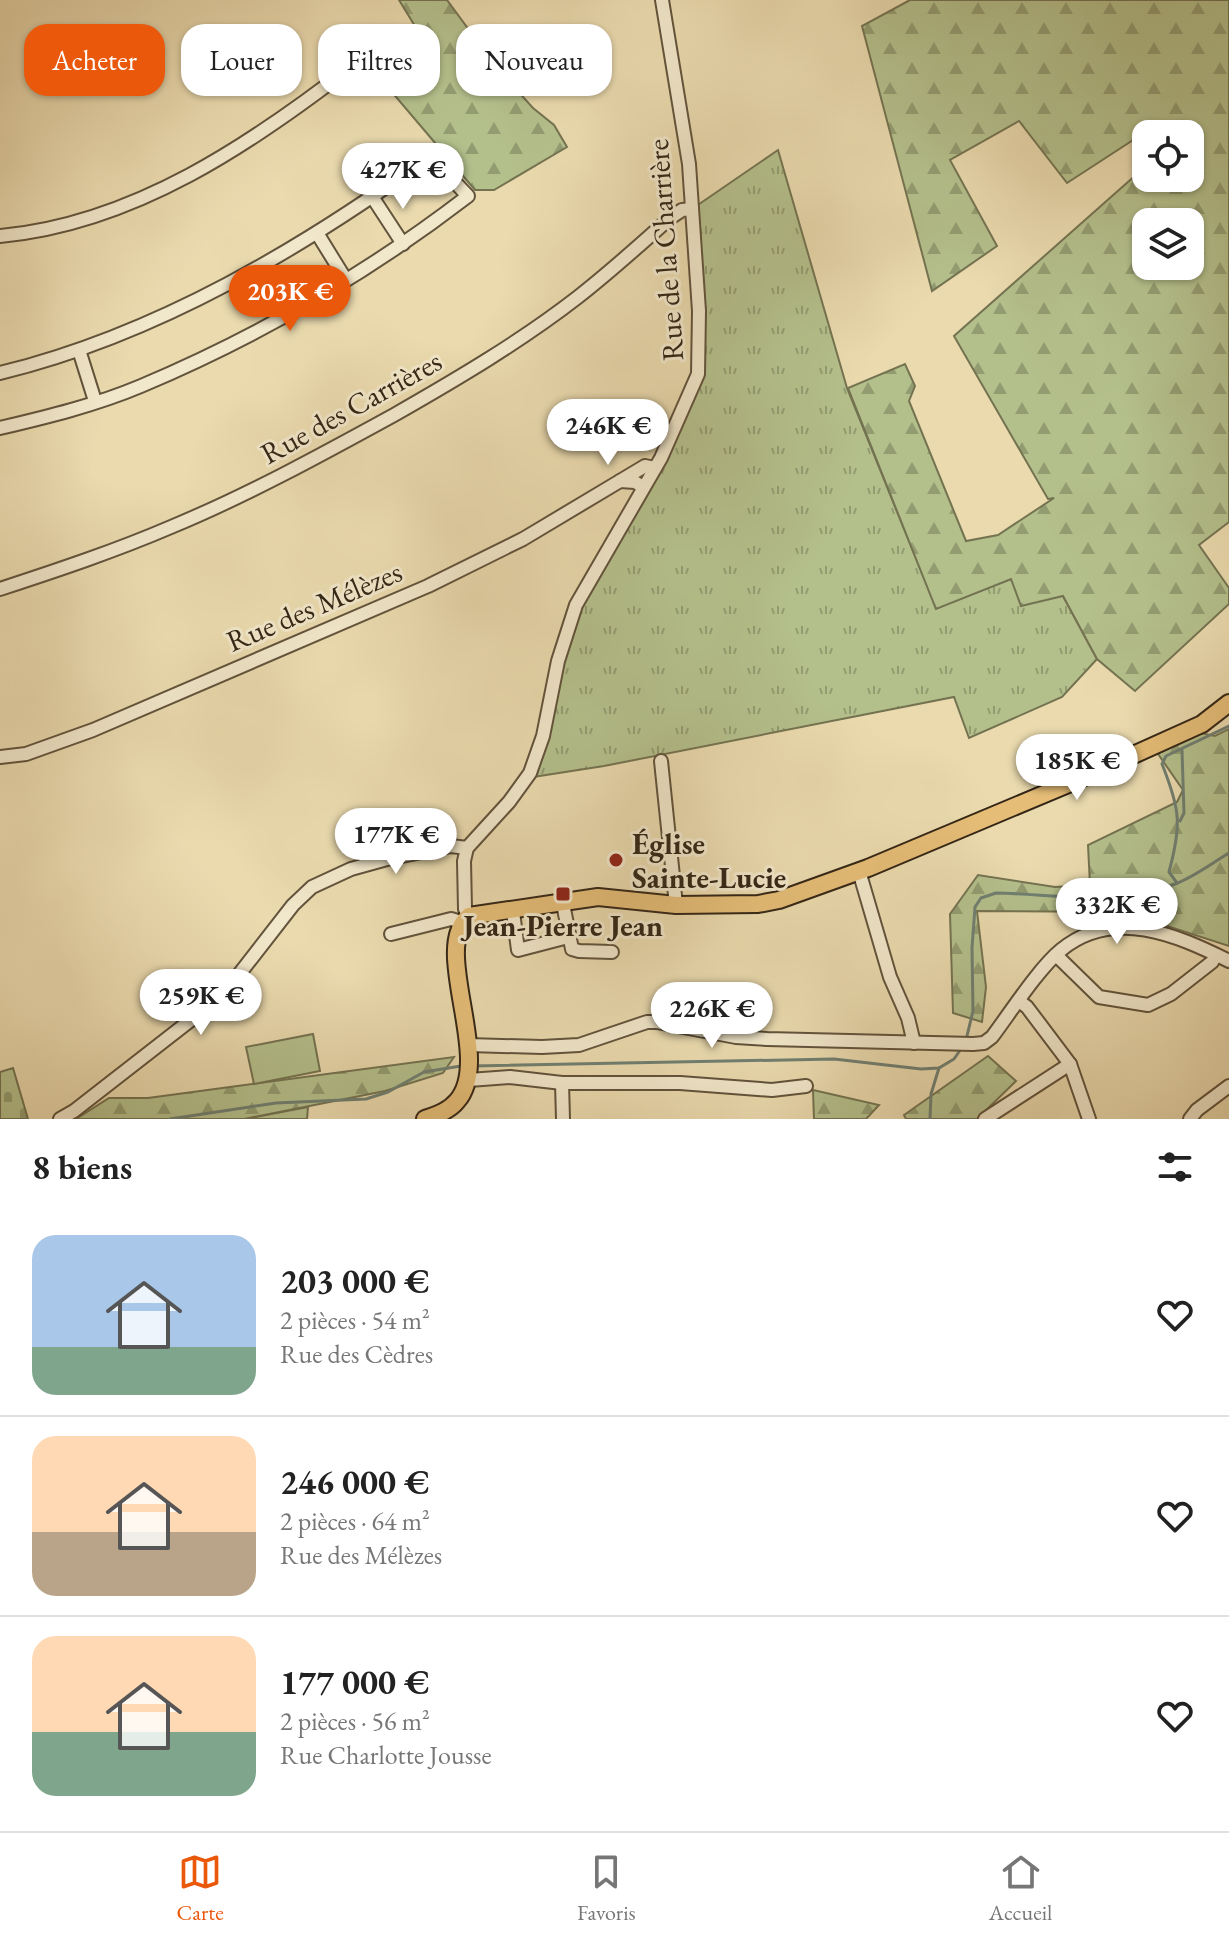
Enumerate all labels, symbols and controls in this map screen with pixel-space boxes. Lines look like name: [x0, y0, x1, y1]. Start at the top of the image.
chip: Acheter: [24, 24, 165, 96]
chip: Louer: [181, 24, 302, 96]
chip: Filtres: [318, 24, 440, 96]
chip: Nouveau: [456, 24, 612, 96]
map controls: [1132, 120, 1204, 280]
button: locate: [1132, 120, 1204, 192]
street label: Rue de la Charrière: [638, 138, 692, 362]
pin: 427K €: [338, 143, 468, 211]
text: 427K €: [360, 152, 446, 186]
button: layers: [1132, 208, 1204, 280]
pin: 203K €: [225, 265, 355, 333]
text: 203K €: [247, 274, 333, 308]
street label: Rue des Carrières: [254, 341, 448, 473]
pin: 246K €: [543, 399, 673, 467]
text: 246K €: [565, 408, 651, 442]
street label: Rue des Mélèzes: [220, 551, 408, 661]
pin: 185K €: [1012, 734, 1142, 802]
text: 185K €: [1034, 743, 1120, 777]
pin: 177K €: [331, 808, 461, 876]
text: 177K €: [353, 817, 439, 851]
place label: Église Sainte-Lucie: [632, 824, 786, 897]
marker: Église Sainte-Lucie: [607, 851, 625, 869]
pin: 332K €: [1052, 878, 1182, 946]
marker: Jean-Pierre Jean: [554, 885, 572, 903]
text: 332K €: [1074, 887, 1160, 921]
place label: Jean-Pierre Jean: [460, 906, 663, 945]
pin: 259K €: [136, 969, 266, 1037]
text: 259K €: [158, 978, 244, 1012]
pin: 226K €: [647, 982, 777, 1050]
text: 226K €: [669, 991, 755, 1025]
text: 8 biens: [32, 1145, 132, 1189]
icon: filters: [1153, 1145, 1197, 1189]
text: 203 000 €: [280, 1259, 429, 1303]
icon: home: [96, 1267, 192, 1363]
icon: heart: [1153, 1293, 1197, 1337]
text: 2 pièces · 54 m²: [280, 1303, 430, 1337]
text: Rue des Cèdres: [280, 1337, 433, 1371]
text: 246 000 €: [280, 1460, 429, 1504]
icon: home: [96, 1468, 192, 1564]
icon: heart: [1153, 1494, 1197, 1538]
text: 2 pièces · 64 m²: [280, 1504, 430, 1538]
text: Rue des Mélèzes: [280, 1538, 442, 1572]
text: 177 000 €: [280, 1660, 429, 1704]
icon: home: [96, 1668, 192, 1764]
icon: heart: [1153, 1694, 1197, 1738]
text: 2 pièces · 56 m²: [280, 1704, 430, 1738]
text: Rue Charlotte Jousse: [280, 1738, 492, 1772]
tab: Carte: [177, 1850, 224, 1927]
tab: Favoris: [577, 1850, 636, 1927]
tab: Accueil: [989, 1850, 1052, 1927]

